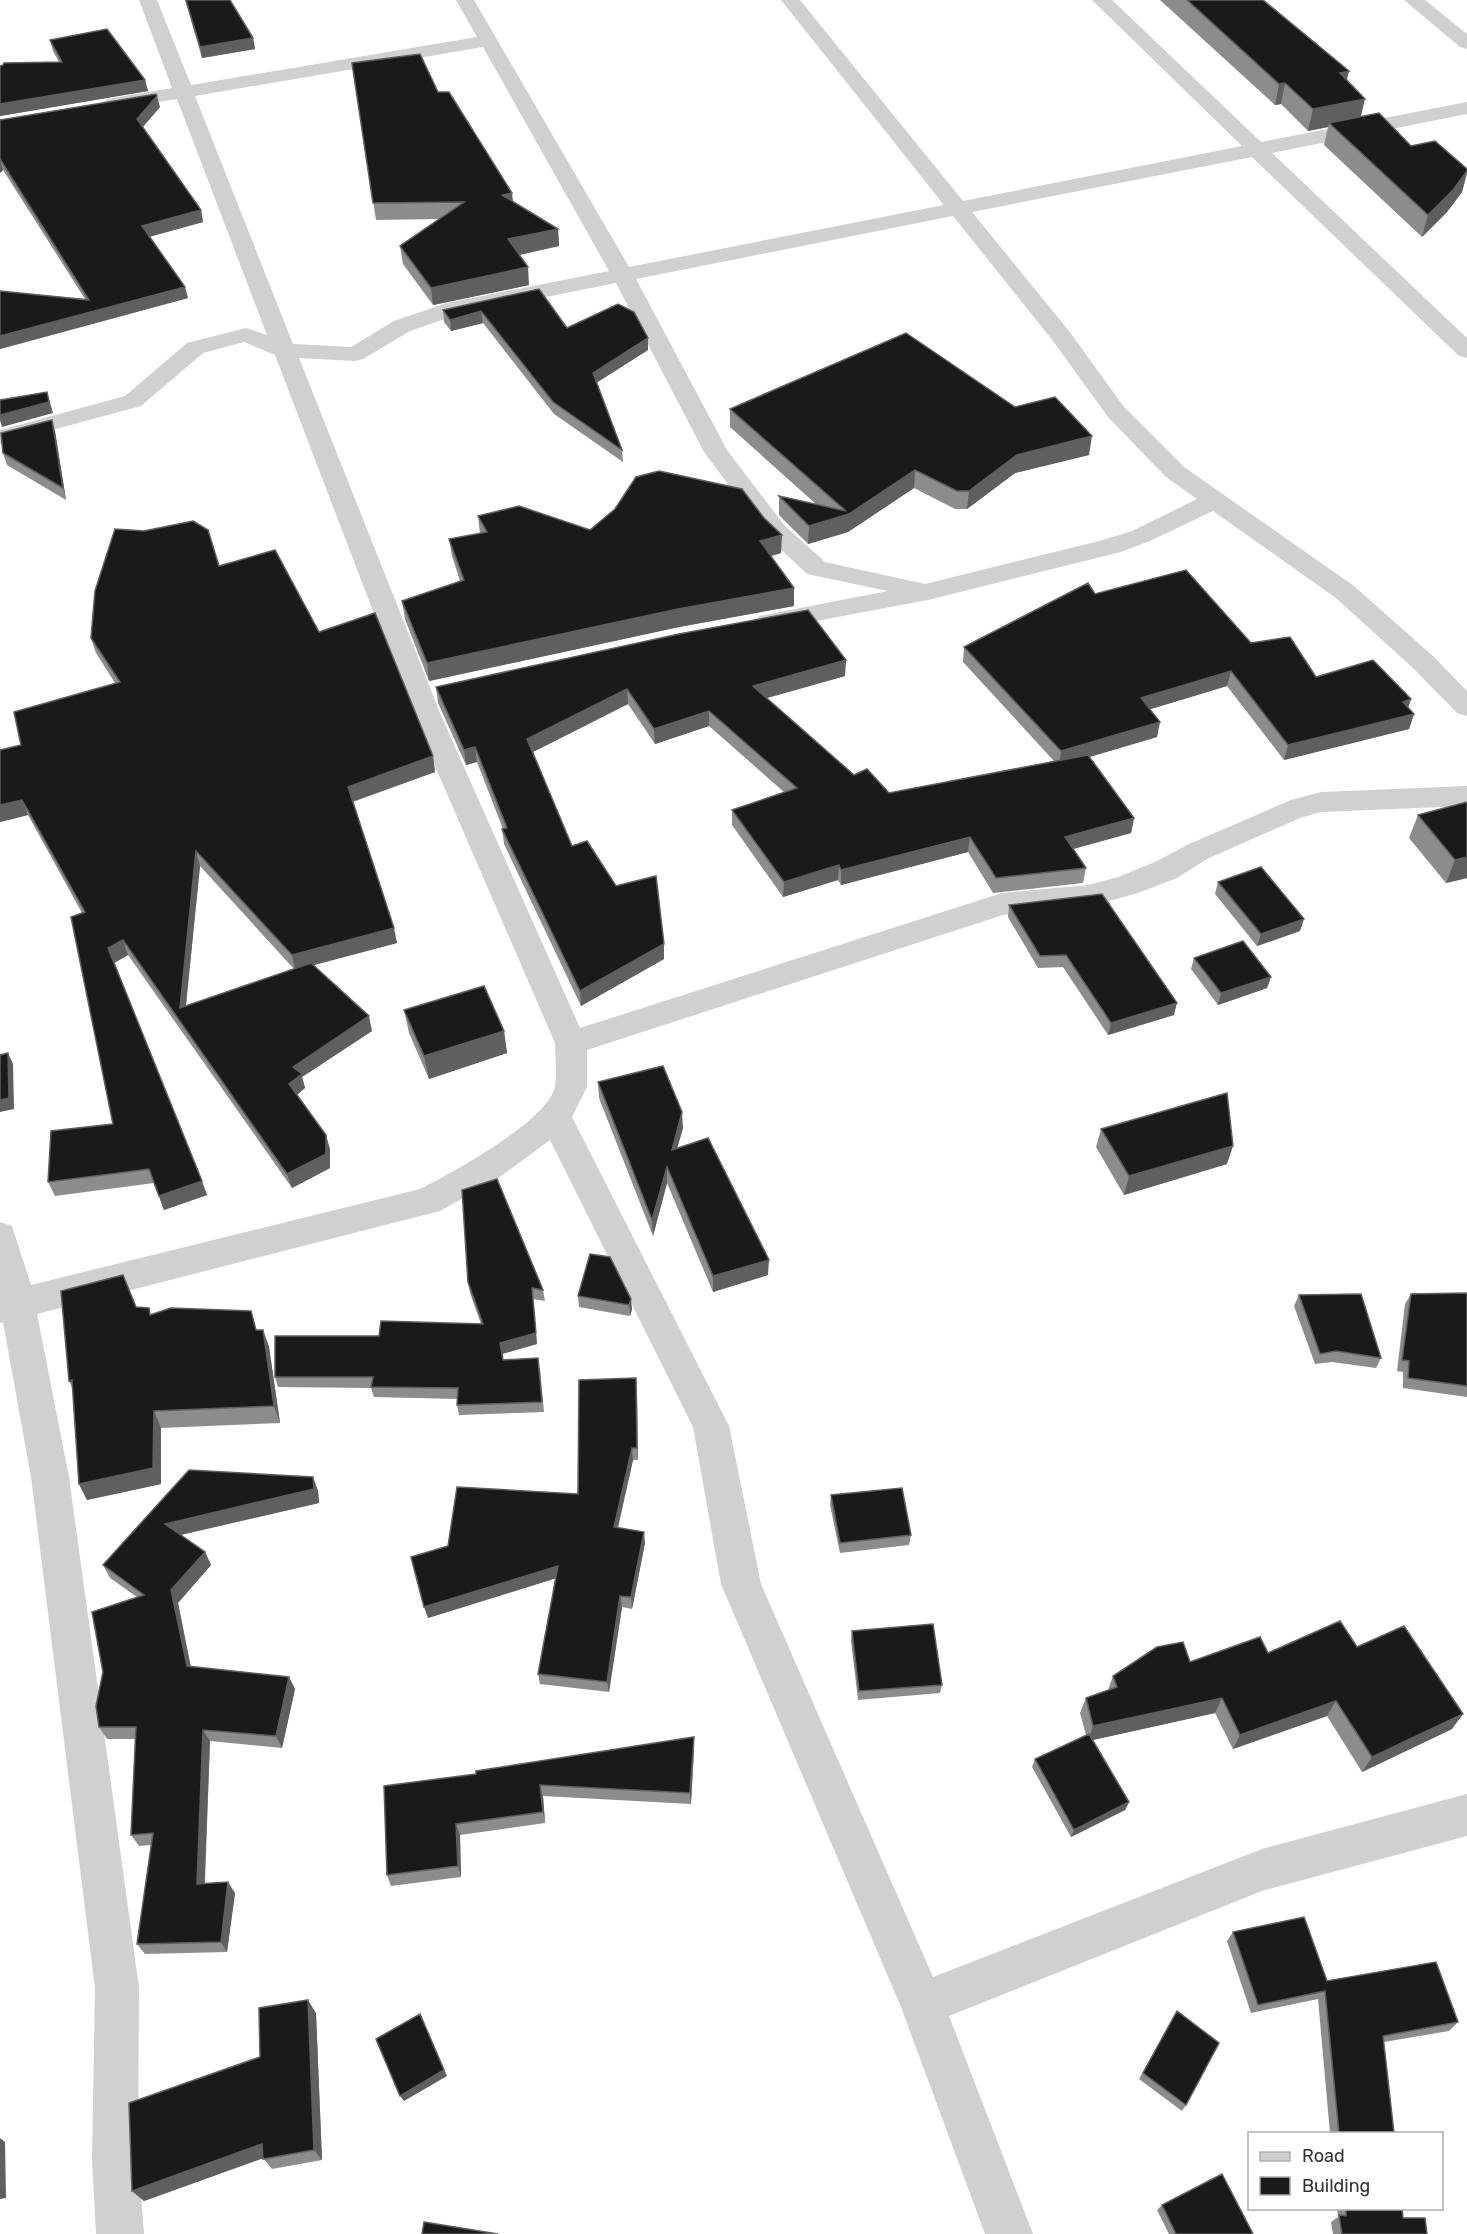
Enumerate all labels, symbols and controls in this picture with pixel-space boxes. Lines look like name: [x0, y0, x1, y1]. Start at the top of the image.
legend: [1248, 2132, 1443, 2210]
text: Road: [1302, 2145, 1345, 2167]
text: Building: [1302, 2175, 1370, 2197]

